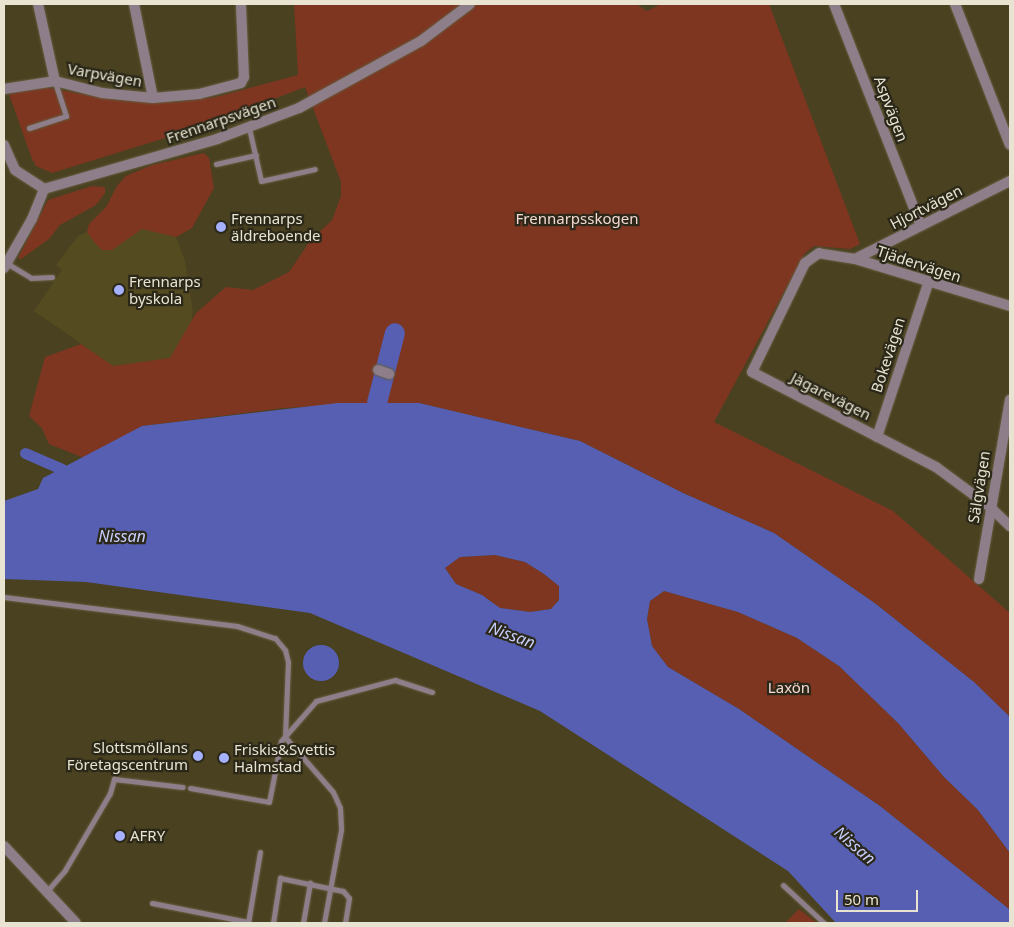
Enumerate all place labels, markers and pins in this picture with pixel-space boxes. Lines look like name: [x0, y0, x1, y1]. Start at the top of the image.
place label: Frennarps äldreboende: [231, 209, 321, 244]
marker: Frennarps äldreboende: [215, 221, 227, 233]
place label: Frennarps byskola: [129, 272, 201, 307]
marker: Frennarps byskola: [113, 284, 125, 296]
place label: Slottsmöllans Företagscentrum: [67, 738, 188, 773]
place label: Friskis&Svettis Halmstad: [234, 740, 335, 775]
marker: Slottsmöllans Företagscentrum: [192, 750, 204, 762]
marker: Friskis&Svettis Halmstad: [218, 752, 230, 764]
place label: AFRY: [130, 827, 165, 845]
marker: AFRY: [114, 830, 126, 842]

